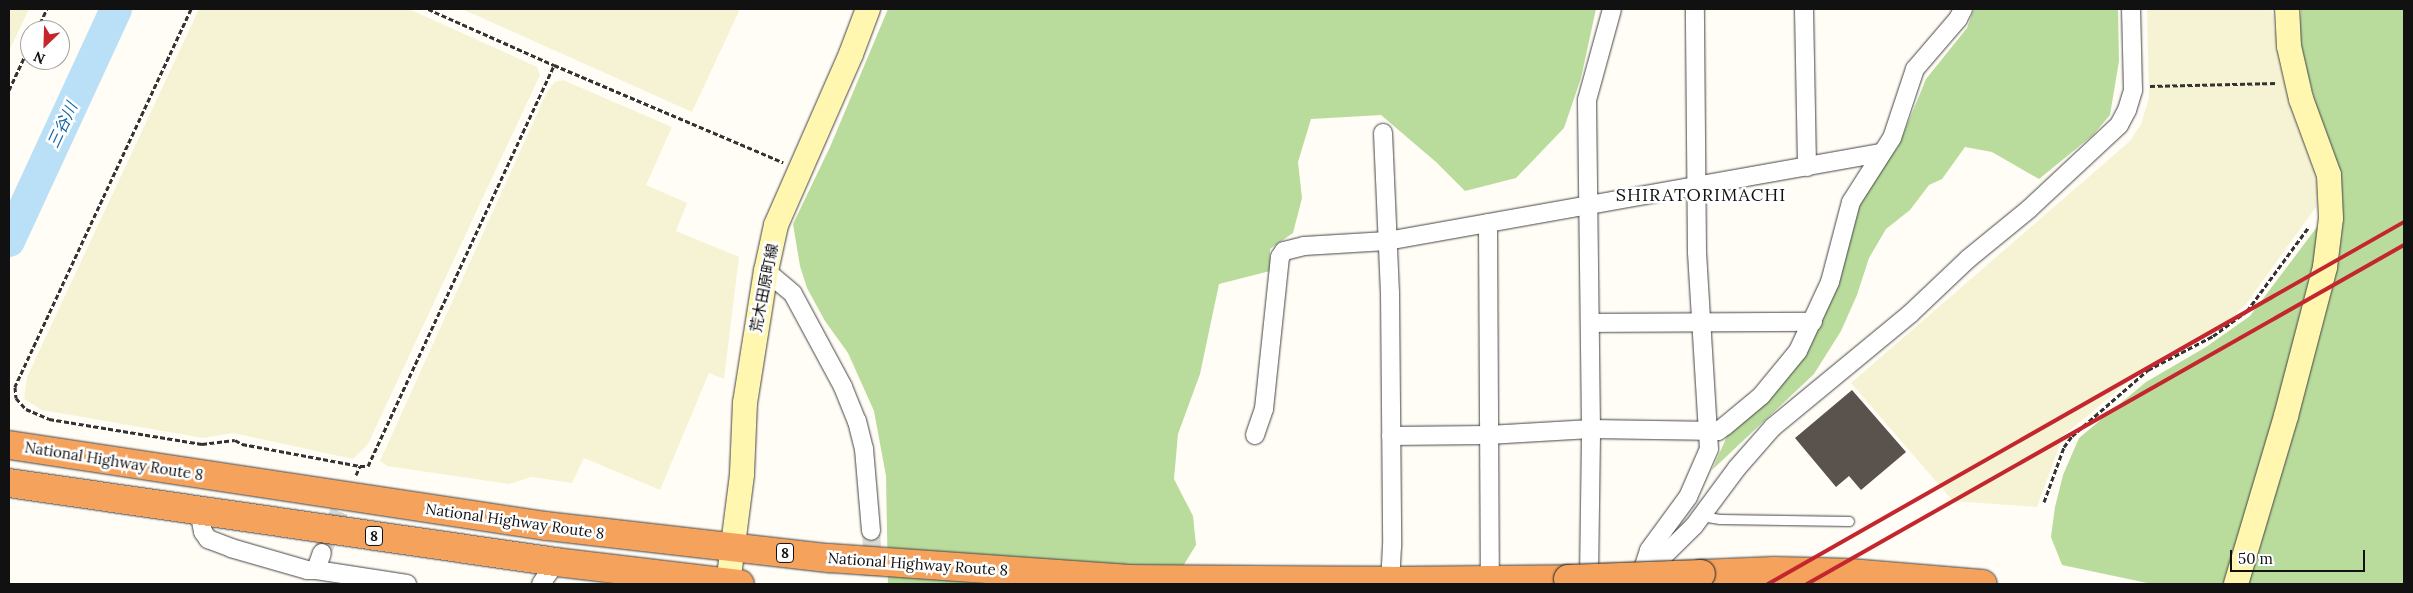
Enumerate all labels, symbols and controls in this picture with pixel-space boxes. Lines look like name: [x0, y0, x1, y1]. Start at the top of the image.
north arrow: [20, 20, 70, 70]
text: N: [31, 47, 48, 68]
water label: 三谷川: [43, 99, 81, 151]
district label: SHIRATORIMACHI: [1614, 184, 1788, 206]
street label: 荒木田原町線: [747, 242, 781, 334]
street label: National Highway Route 8: [23, 438, 205, 484]
street label: National Highway Route 8: [424, 500, 606, 542]
road number: 8: [364, 524, 384, 548]
scale bar: [2233, 540, 2368, 572]
road number: 8: [775, 542, 795, 564]
street label: National Highway Route 8: [827, 549, 1009, 579]
text: 50 m: [2238, 549, 2273, 568]

